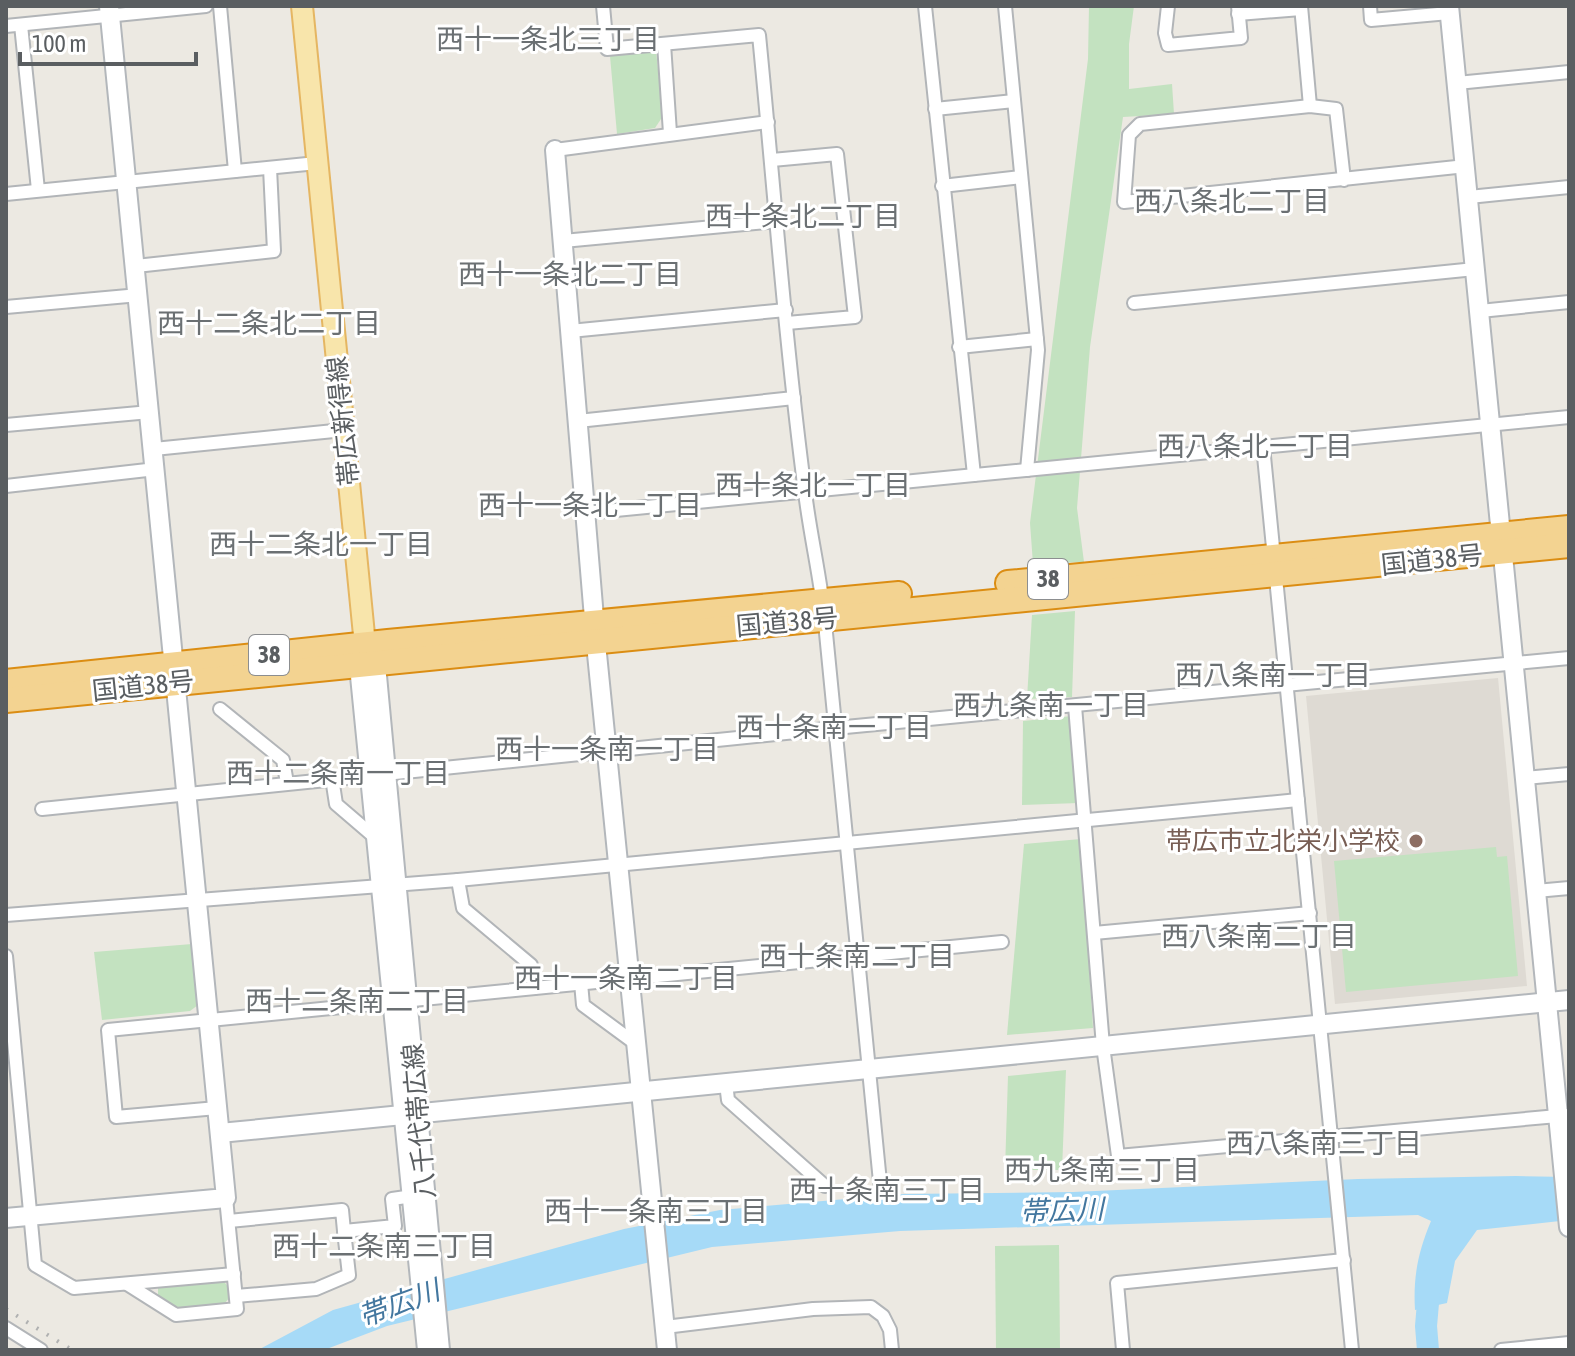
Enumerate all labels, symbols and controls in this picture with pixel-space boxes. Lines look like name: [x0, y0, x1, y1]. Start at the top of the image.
scale bar: [20, 16, 196, 66]
district label: 西十一条北三丁目: [436, 23, 660, 55]
text: 100 m: [32, 30, 86, 57]
district label: 西八条北二丁目: [1134, 185, 1330, 217]
district label: 西十条北二丁目: [705, 200, 901, 232]
district label: 西十一条北二丁目: [458, 258, 682, 290]
district label: 西十二条北二丁目: [157, 307, 381, 339]
street label: 帯広新得線: [321, 355, 365, 487]
district label: 西八条北一丁目: [1157, 430, 1353, 462]
district label: 西十条北一丁目: [715, 469, 911, 501]
district label: 西十一条北一丁目: [478, 489, 702, 521]
district label: 西十二条北一丁目: [209, 528, 433, 560]
street label: 国道38号: [1379, 540, 1485, 580]
road number: 38: [1028, 559, 1068, 599]
street label: 国道38号: [735, 603, 839, 641]
road number: 38: [249, 635, 289, 675]
district label: 西八条南一丁目: [1175, 659, 1371, 691]
street label: 国道38号: [90, 666, 196, 706]
district label: 西九条南一丁目: [953, 689, 1149, 721]
district label: 西十条南一丁目: [736, 711, 932, 743]
district label: 西十一条南一丁目: [495, 733, 719, 765]
district label: 西十二条南一丁目: [226, 757, 450, 789]
place label: 帯広市立北栄小学校: [1166, 826, 1400, 856]
marker: 帯広市立北栄小学校: [1407, 832, 1425, 850]
district label: 西八条南二丁目: [1161, 920, 1357, 952]
district label: 西十条南二丁目: [759, 940, 955, 972]
district label: 西十一条南二丁目: [514, 962, 738, 994]
district label: 西十二条南二丁目: [245, 985, 469, 1017]
street label: 八千代帯広線: [397, 1042, 441, 1200]
district label: 西八条南三丁目: [1226, 1127, 1422, 1159]
district label: 西九条南三丁目: [1004, 1154, 1200, 1186]
district label: 西十条南三丁目: [789, 1174, 985, 1206]
water label: 帯広川: [1019, 1192, 1108, 1227]
district label: 西十一条南三丁目: [544, 1195, 768, 1227]
district label: 西十二条南三丁目: [272, 1230, 496, 1262]
water label: 帯広川: [354, 1273, 447, 1332]

